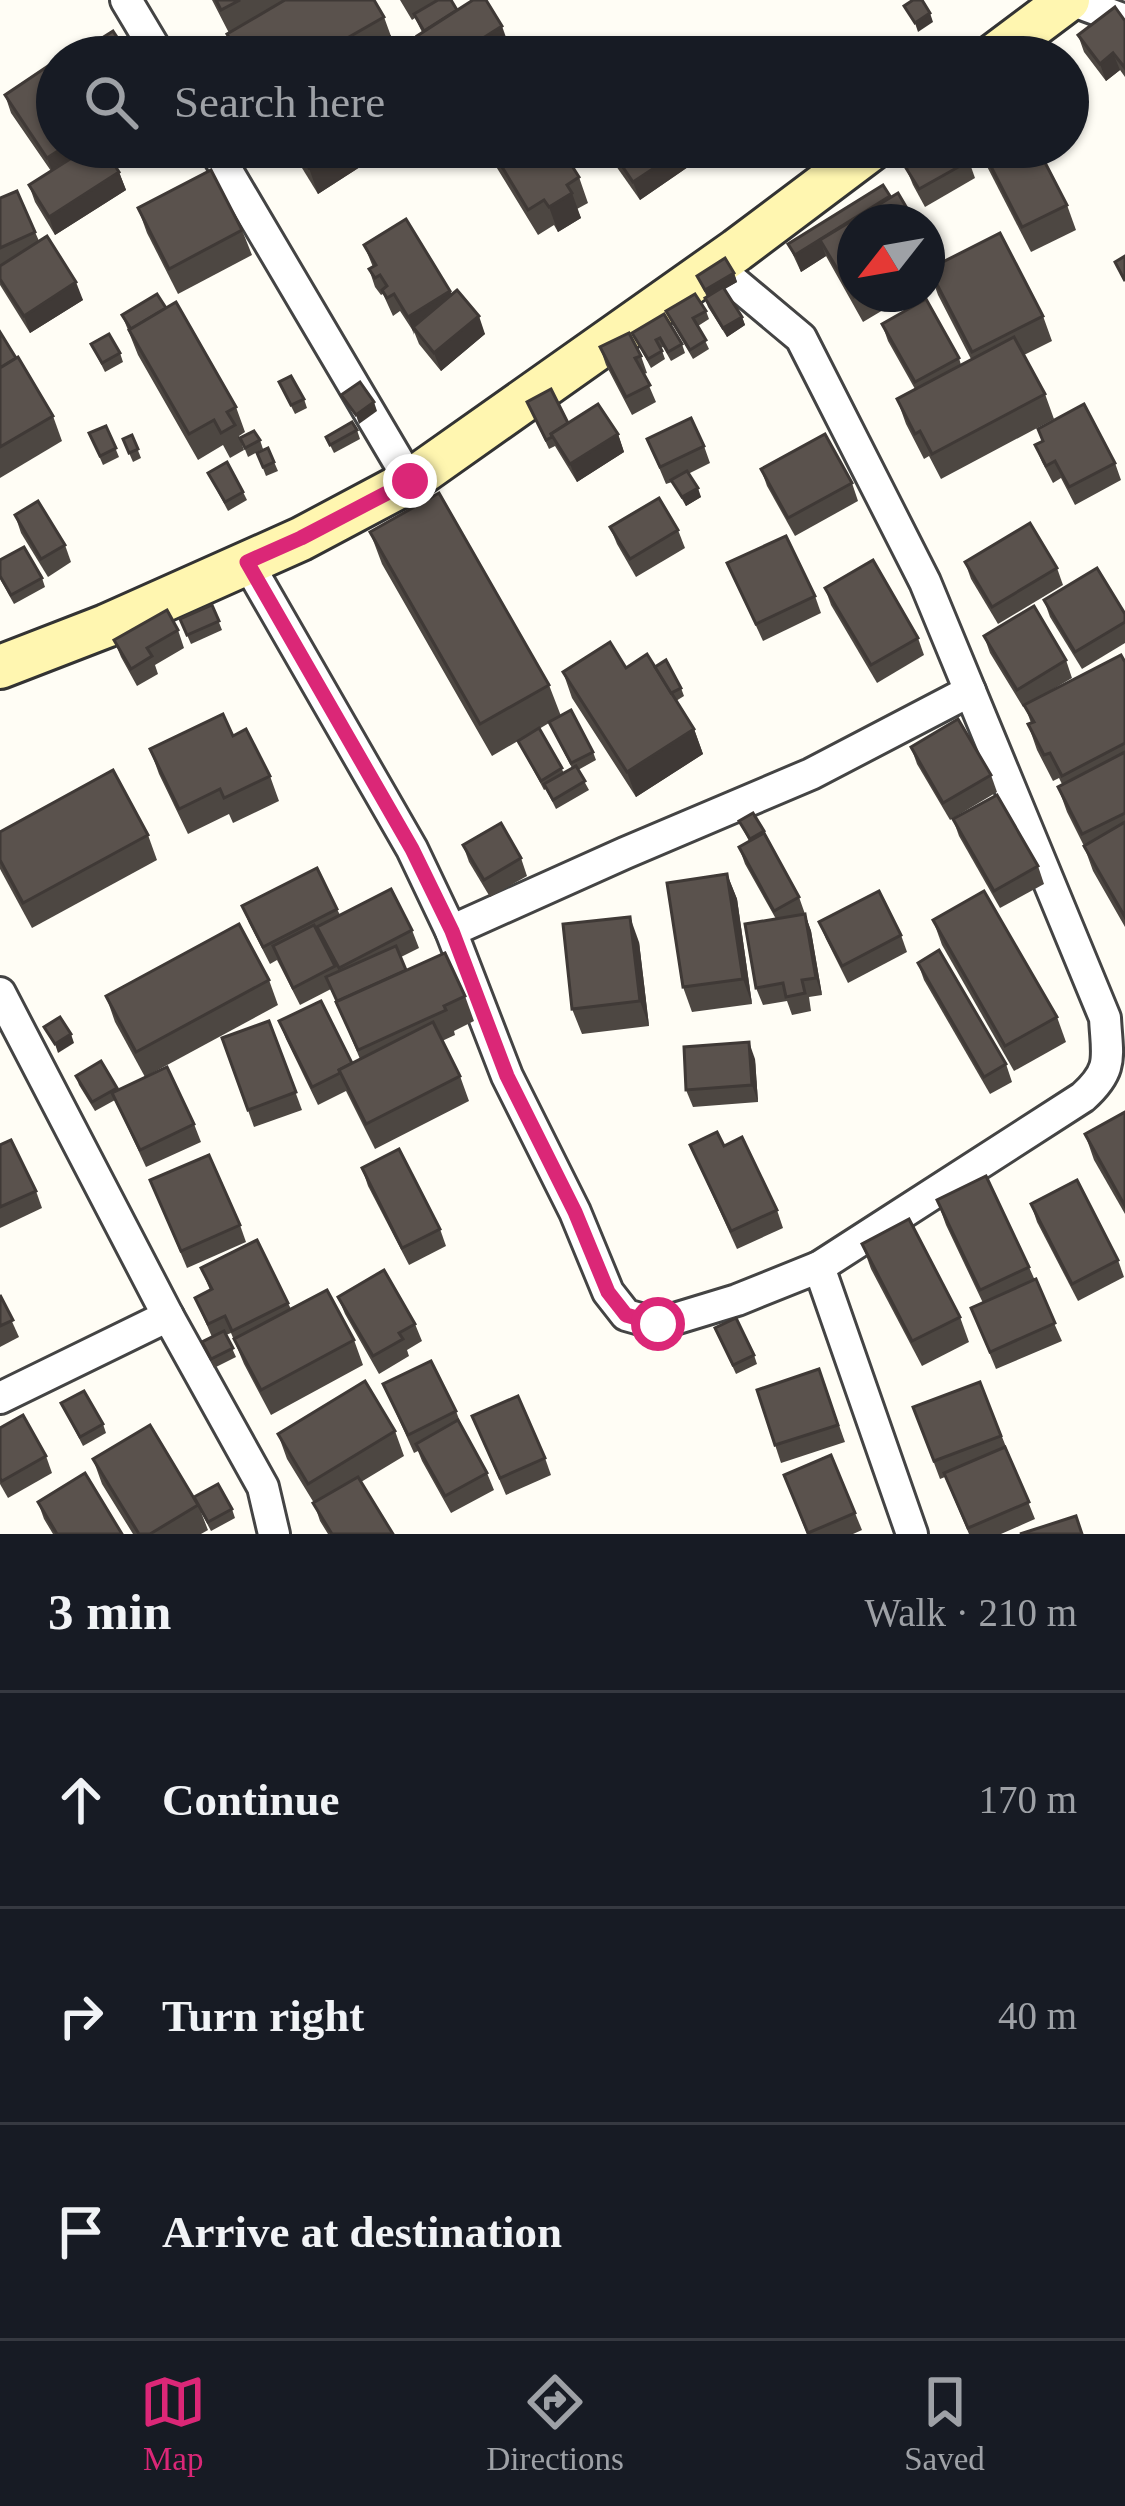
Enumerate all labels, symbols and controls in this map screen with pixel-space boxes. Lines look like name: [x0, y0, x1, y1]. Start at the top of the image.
search box: [36, 36, 1089, 168]
icon: search: [78, 69, 144, 135]
text: Search here: [174, 77, 385, 127]
north arrow: [837, 204, 945, 312]
route end: [383, 454, 437, 508]
route start: [631, 1297, 685, 1351]
text: 3 min: [48, 1584, 171, 1640]
text: Walk · 210 m: [865, 1591, 1077, 1634]
icon: ahead: [48, 1767, 114, 1833]
text: Continue: [162, 1775, 340, 1825]
text: 170 m: [978, 1778, 1077, 1821]
icon: right: [48, 1983, 114, 2049]
text: Turn right: [162, 1991, 364, 2041]
text: 40 m: [998, 1994, 1077, 2037]
icon: arrive: [48, 2199, 114, 2265]
text: Arrive at destination: [162, 2207, 562, 2257]
tab: Map: [140, 2369, 206, 2478]
tab: Directions: [486, 2369, 624, 2478]
tab: Saved: [904, 2369, 985, 2478]

